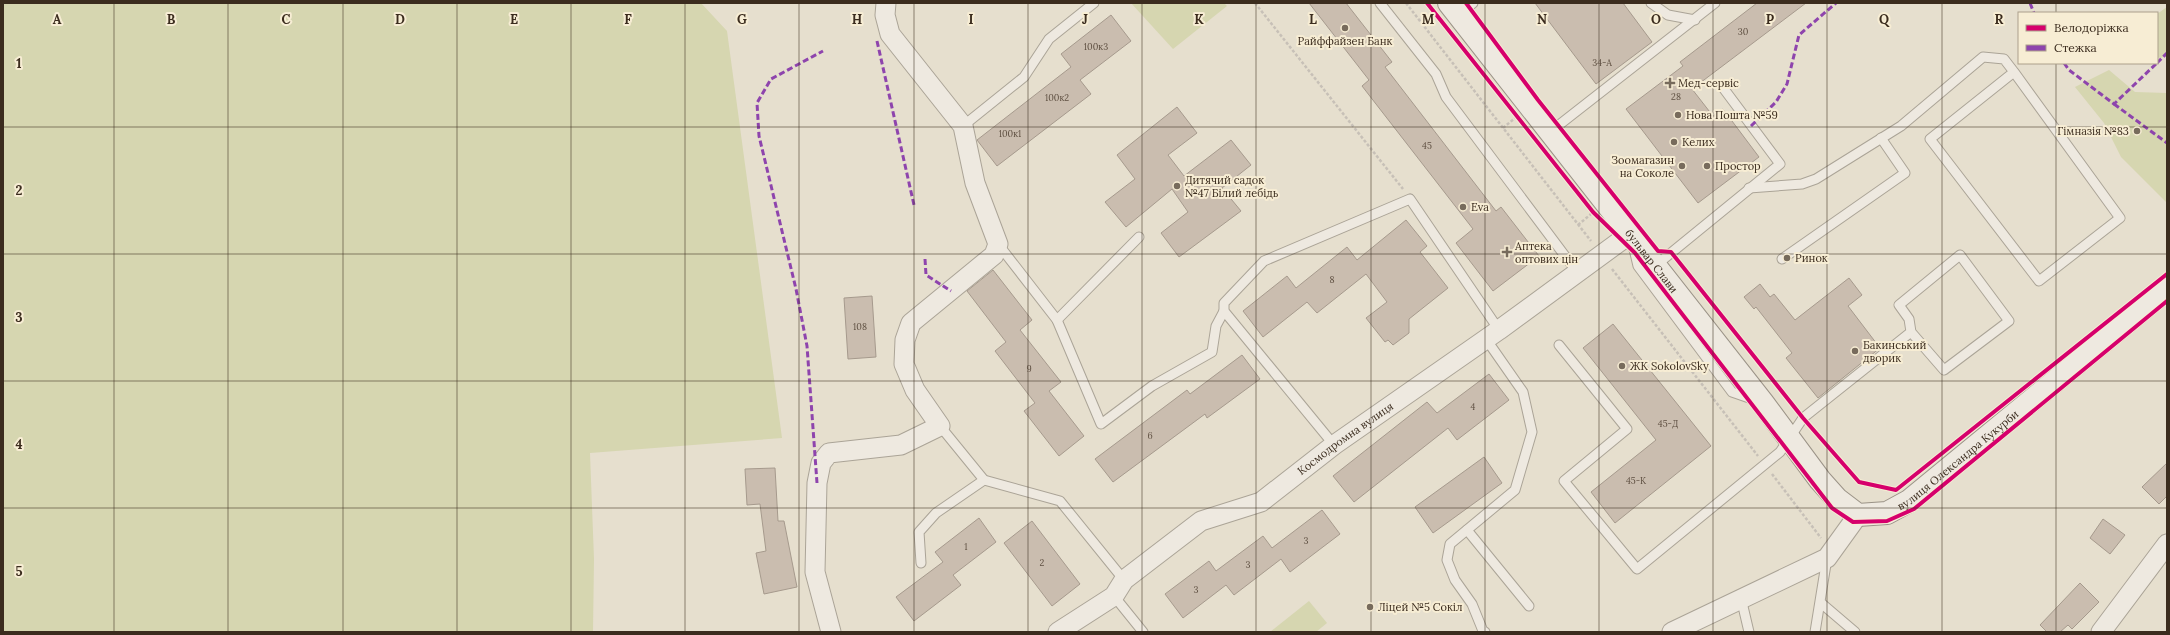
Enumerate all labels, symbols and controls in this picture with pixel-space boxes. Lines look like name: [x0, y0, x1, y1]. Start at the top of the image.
text: A: [53, 11, 62, 28]
text: B: [167, 11, 176, 28]
text: C: [282, 11, 291, 28]
text: D: [395, 11, 405, 28]
text: E: [510, 11, 518, 28]
text: F: [624, 11, 632, 28]
text: G: [737, 11, 747, 28]
text: H: [852, 11, 862, 28]
text: I: [968, 11, 974, 28]
text: J: [1082, 11, 1088, 28]
text: K: [1194, 11, 1204, 28]
text: L: [1309, 11, 1317, 28]
text: M: [1422, 11, 1435, 28]
text: N: [1537, 11, 1547, 28]
text: O: [1651, 11, 1661, 28]
text: P: [1766, 11, 1775, 28]
text: Q: [1879, 11, 1890, 28]
text: R: [1995, 11, 2004, 28]
legend: [2018, 12, 2158, 64]
text: Велодоріжка: [2054, 20, 2129, 35]
marker: Райффайзен Банк: [1340, 23, 1350, 33]
house number: 30: [1738, 26, 1749, 37]
place label: Райффайзен Банк: [1298, 34, 1393, 48]
text: Стежка: [2054, 40, 2097, 55]
house number: 100к3: [1084, 41, 1108, 52]
text: 1: [16, 55, 22, 72]
house number: 34-А: [1592, 57, 1612, 68]
place label: Мед-сервіс: [1678, 76, 1739, 90]
marker: Мед-сервіс: [1665, 78, 1675, 88]
house number: 28: [1671, 91, 1681, 102]
house number: 100к2: [1045, 92, 1069, 103]
place label: Нова Пошта №59: [1686, 108, 1778, 122]
marker: Нова Пошта №59: [1673, 110, 1683, 120]
place label: Гімназія №83: [2057, 124, 2129, 138]
marker: Гімназія №83: [2132, 126, 2142, 136]
house number: 100к1: [999, 128, 1021, 139]
place label: Келих: [1682, 135, 1715, 149]
marker: Келих: [1669, 137, 1679, 147]
house number: 45: [1422, 140, 1432, 151]
place label: Зоомагазин на Соколе: [1611, 153, 1674, 180]
place label: Простор: [1715, 159, 1761, 173]
marker: Зоомагазин на Соколе: [1677, 161, 1687, 171]
marker: Простор: [1702, 161, 1712, 171]
place label: Дитячий садок №47 Білий лебідь: [1185, 173, 1279, 200]
marker: Дитячий садок №47 Білий лебідь: [1172, 181, 1182, 191]
text: 2: [16, 182, 23, 199]
place label: Eva: [1471, 200, 1489, 214]
marker: Eva: [1458, 202, 1468, 212]
street label: бульвар Слави: [1622, 226, 1681, 296]
place label: Аптека оптових цін: [1514, 239, 1578, 266]
marker: Аптека оптових цін: [1502, 247, 1512, 257]
place label: Ринок: [1795, 251, 1828, 265]
marker: Ринок: [1782, 253, 1792, 263]
house number: 8: [1329, 274, 1335, 285]
text: 3: [15, 309, 23, 326]
house number: 108: [853, 321, 867, 332]
place label: Бакинський дворик: [1863, 338, 1926, 365]
marker: Бакинський дворик: [1850, 346, 1860, 356]
place label: ЖК SokolovSky: [1630, 359, 1709, 373]
marker: ЖК SokolovSky: [1617, 361, 1627, 371]
house number: 9: [1026, 363, 1032, 374]
street label: Космодромна вулиця: [1295, 399, 1396, 478]
house number: 4: [1471, 401, 1476, 412]
street label: вулиця Олександра Кукурби: [1895, 407, 2021, 513]
house number: 45-Д: [1658, 418, 1678, 429]
house number: 6: [1147, 430, 1153, 441]
text: 4: [15, 436, 23, 453]
house number: 45-К: [1626, 475, 1647, 486]
house number: 3: [1303, 535, 1309, 546]
house number: 1: [964, 541, 968, 552]
house number: 2: [1040, 557, 1045, 568]
house number: 3: [1245, 559, 1251, 570]
text: 5: [15, 563, 23, 580]
house number: 3: [1193, 584, 1199, 595]
place label: Ліцей №5 Сокіл: [1378, 600, 1463, 614]
marker: Ліцей №5 Сокіл: [1365, 602, 1375, 612]

